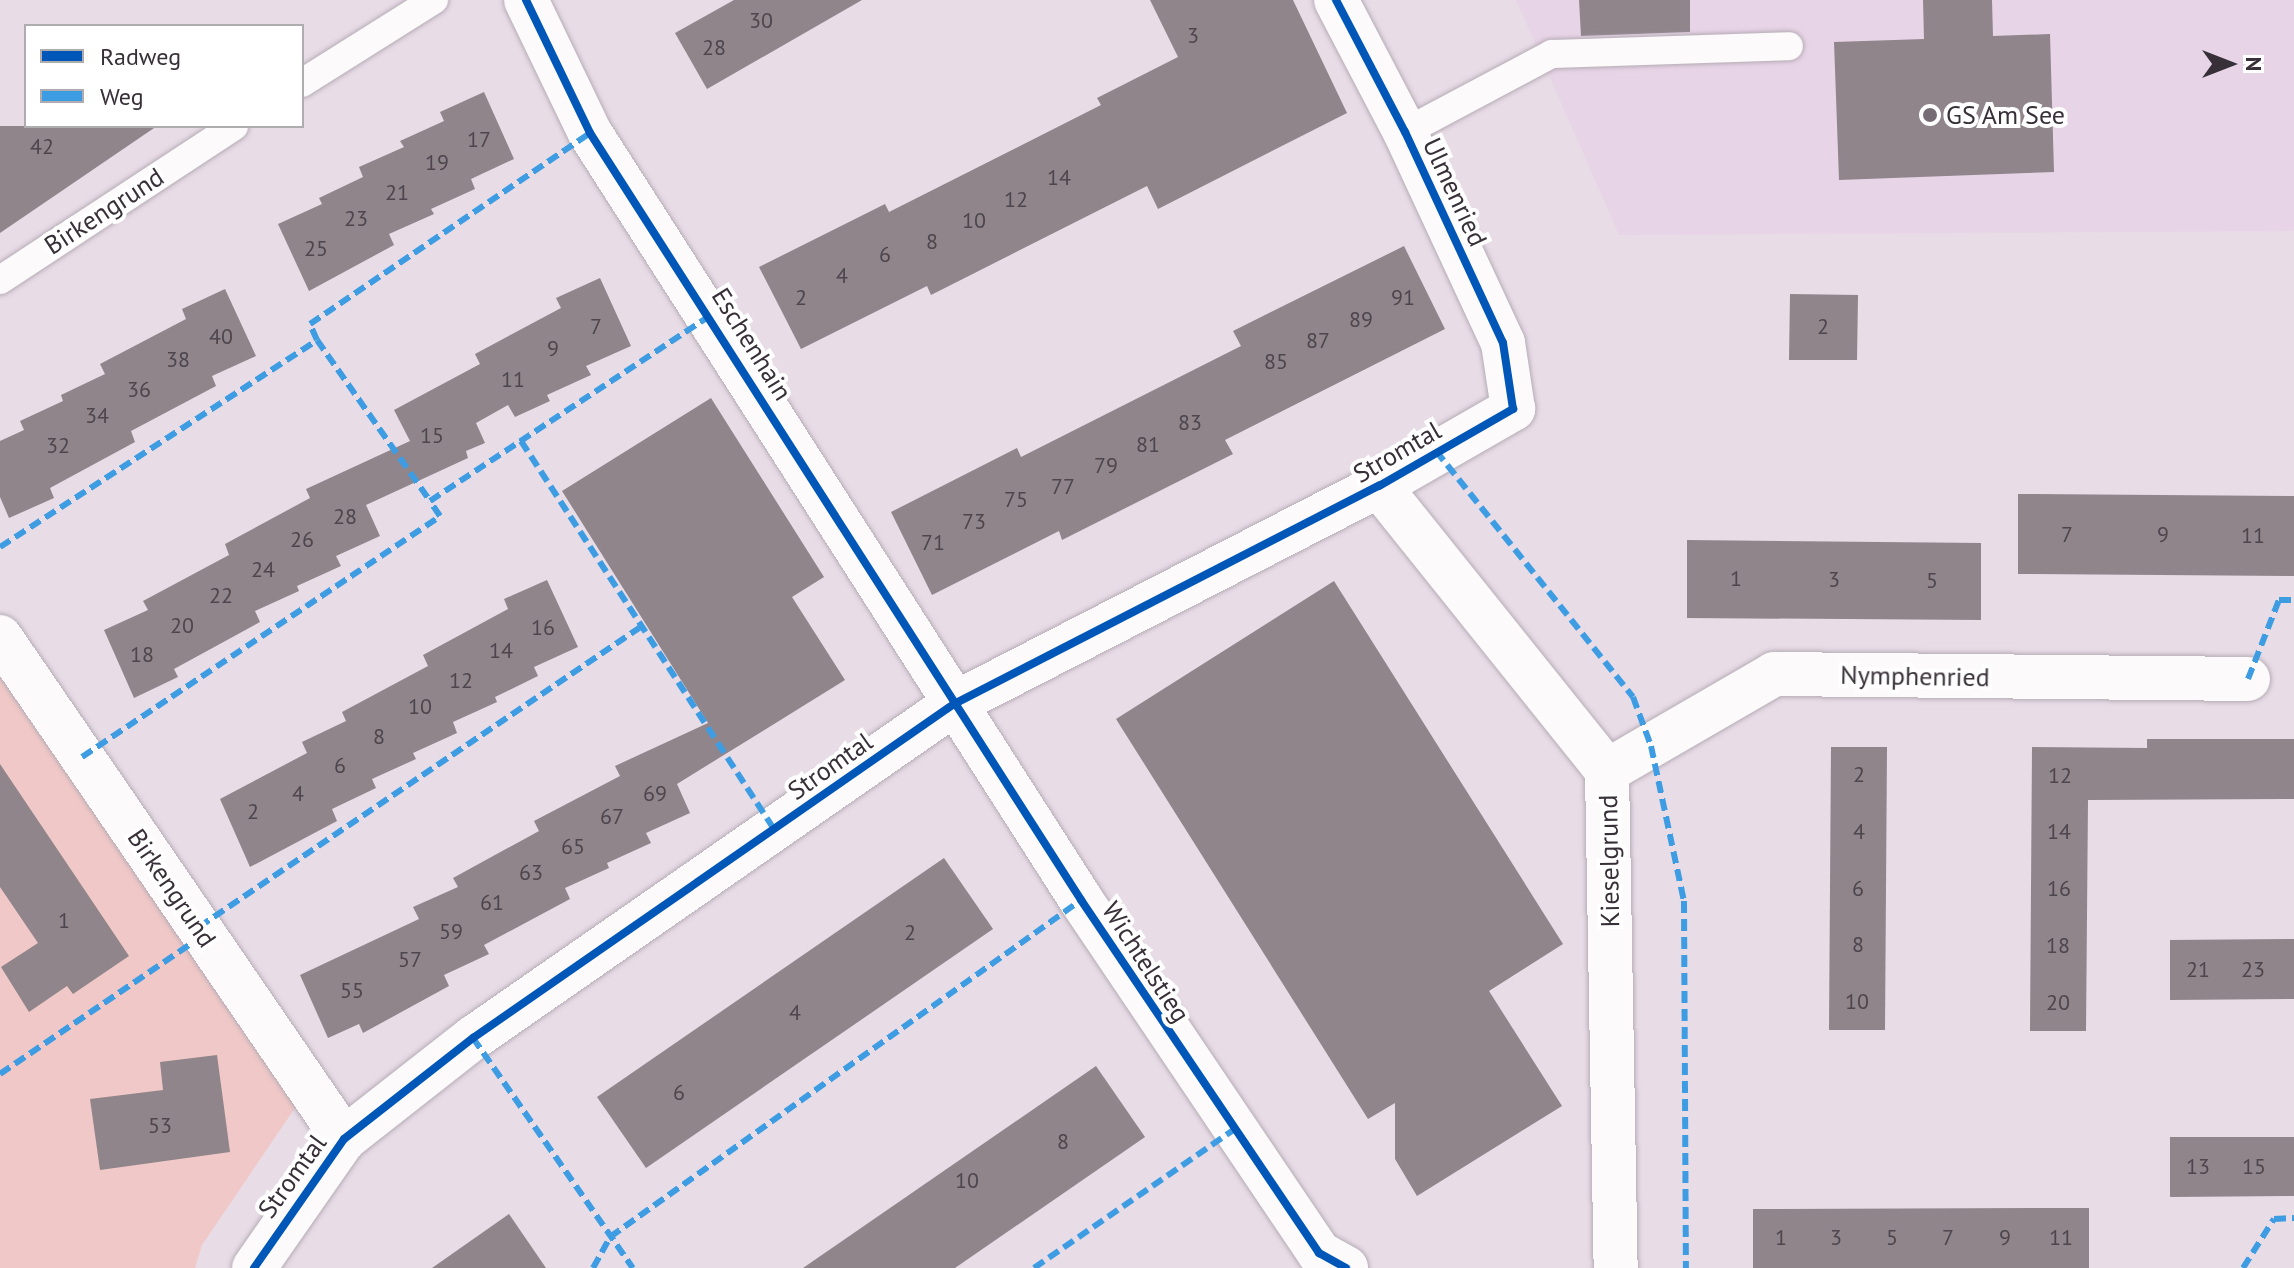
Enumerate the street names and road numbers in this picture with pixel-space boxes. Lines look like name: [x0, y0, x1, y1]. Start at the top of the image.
street label: Ulmenried: [1416, 133, 1494, 251]
street label: Birkengrund: [39, 161, 169, 261]
street label: Eschenhain: [705, 282, 799, 406]
street label: Stromtal: [1348, 415, 1446, 489]
street label: Nymphenried: [1840, 659, 1990, 693]
street label: Stromtal: [782, 726, 878, 806]
street label: Kieselgrund: [1592, 794, 1626, 928]
street label: Birkengrund: [121, 823, 223, 953]
street label: Wichtelstieg: [1096, 896, 1196, 1028]
street label: Stromtal: [251, 1128, 333, 1224]

